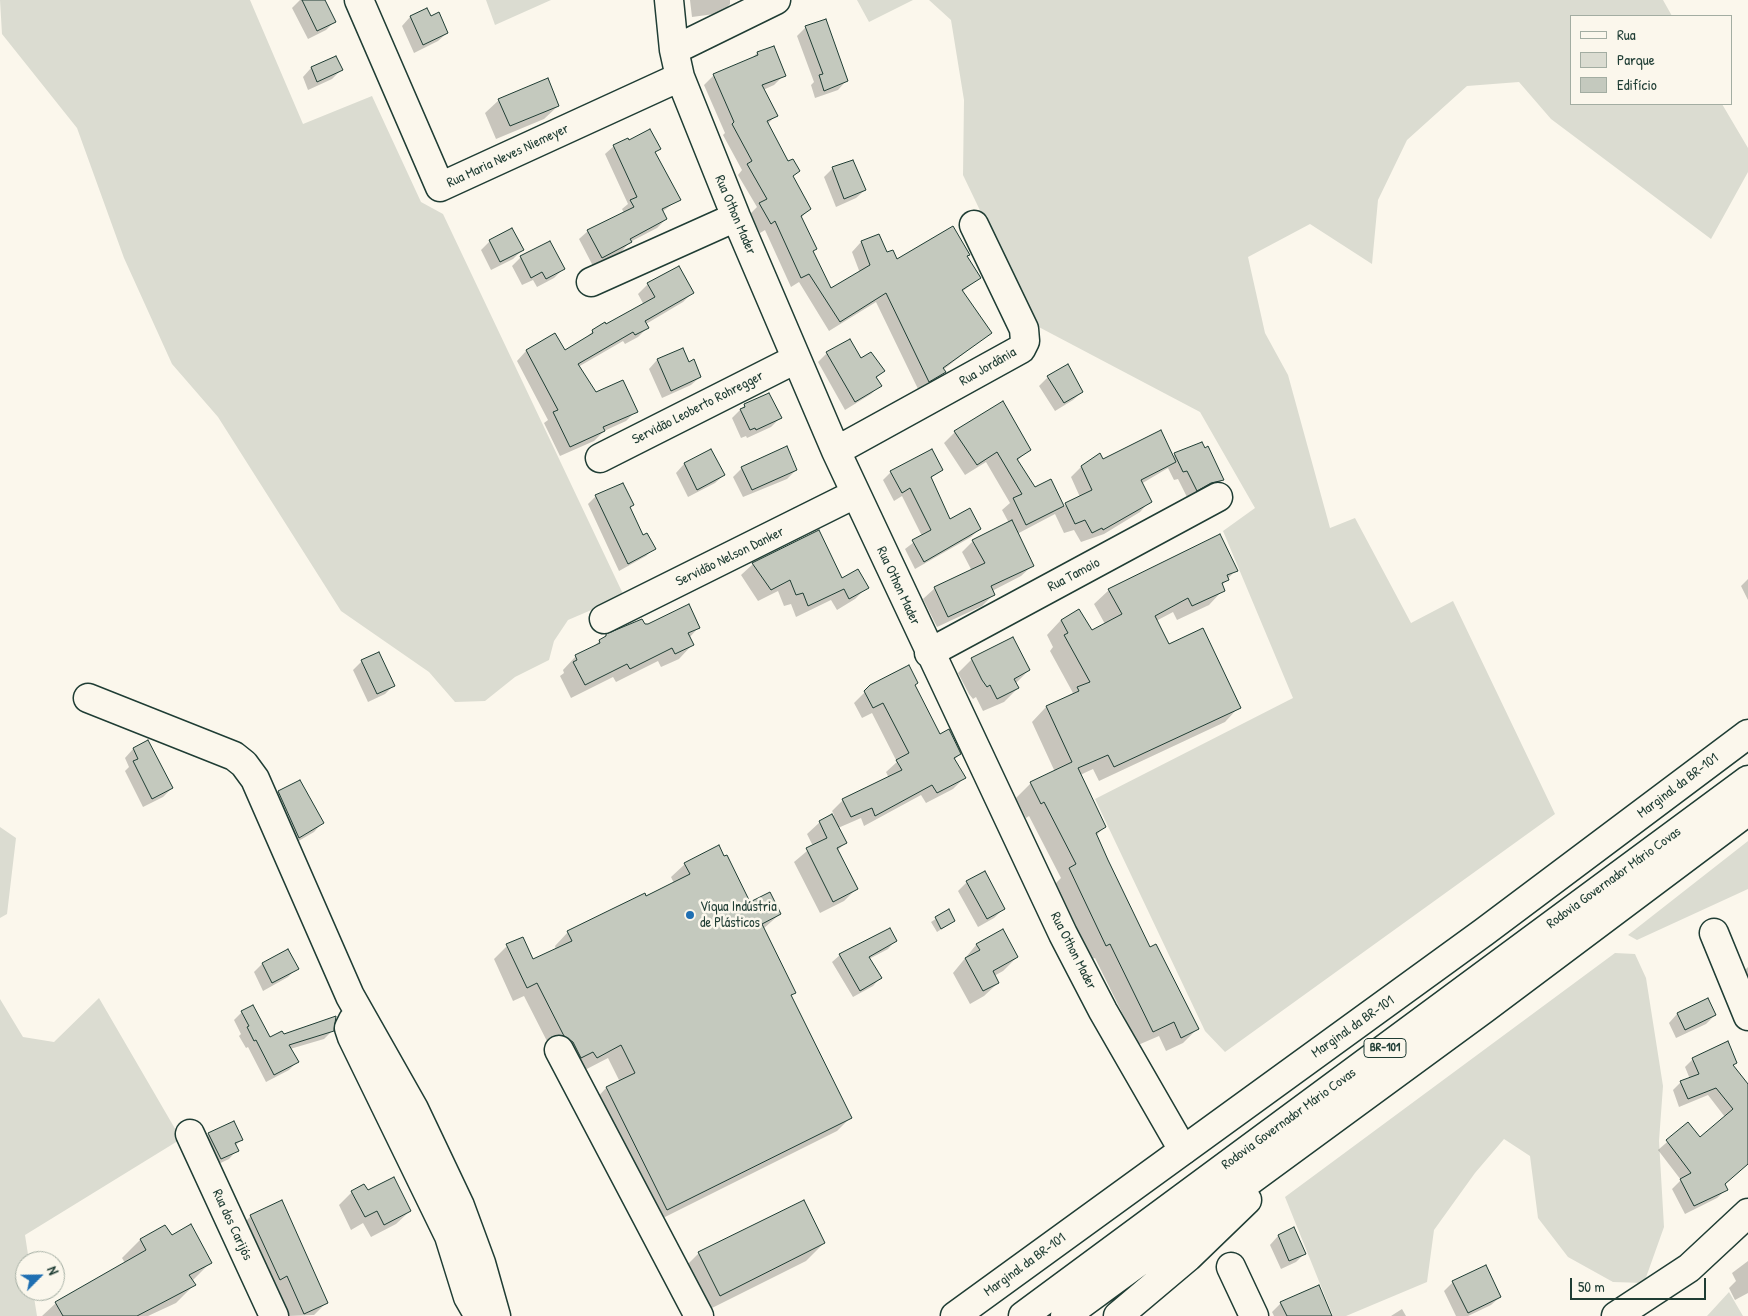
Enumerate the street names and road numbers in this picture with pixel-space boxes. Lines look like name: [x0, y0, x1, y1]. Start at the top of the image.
street label: Rua Maria Neves Niemeyer: [444, 120, 572, 192]
street label: Rua Othon Mader: [711, 173, 759, 257]
street label: Rua Jordânia: [957, 344, 1019, 390]
street label: Servidão Leoberto Rohregger: [630, 368, 766, 448]
street label: Servidão Nelson Danker: [673, 523, 787, 591]
street label: Rua Othon Mader: [873, 544, 923, 628]
street label: Rua Tamoio: [1045, 554, 1103, 596]
street label: Marginal da BR-101: [1634, 750, 1722, 822]
street label: Rodovia Governador Mário Covas: [1544, 824, 1684, 932]
street label: Rua Othon Mader: [1046, 910, 1100, 992]
street label: Marginal da BR-101: [1308, 992, 1398, 1062]
road number: BR-101: [1364, 1038, 1406, 1058]
street label: Rodovia Governador Mário Covas: [1219, 1065, 1359, 1173]
street label: Rua dos Carijós: [208, 1187, 256, 1263]
street label: Marginal da BR-101: [981, 1230, 1069, 1300]

